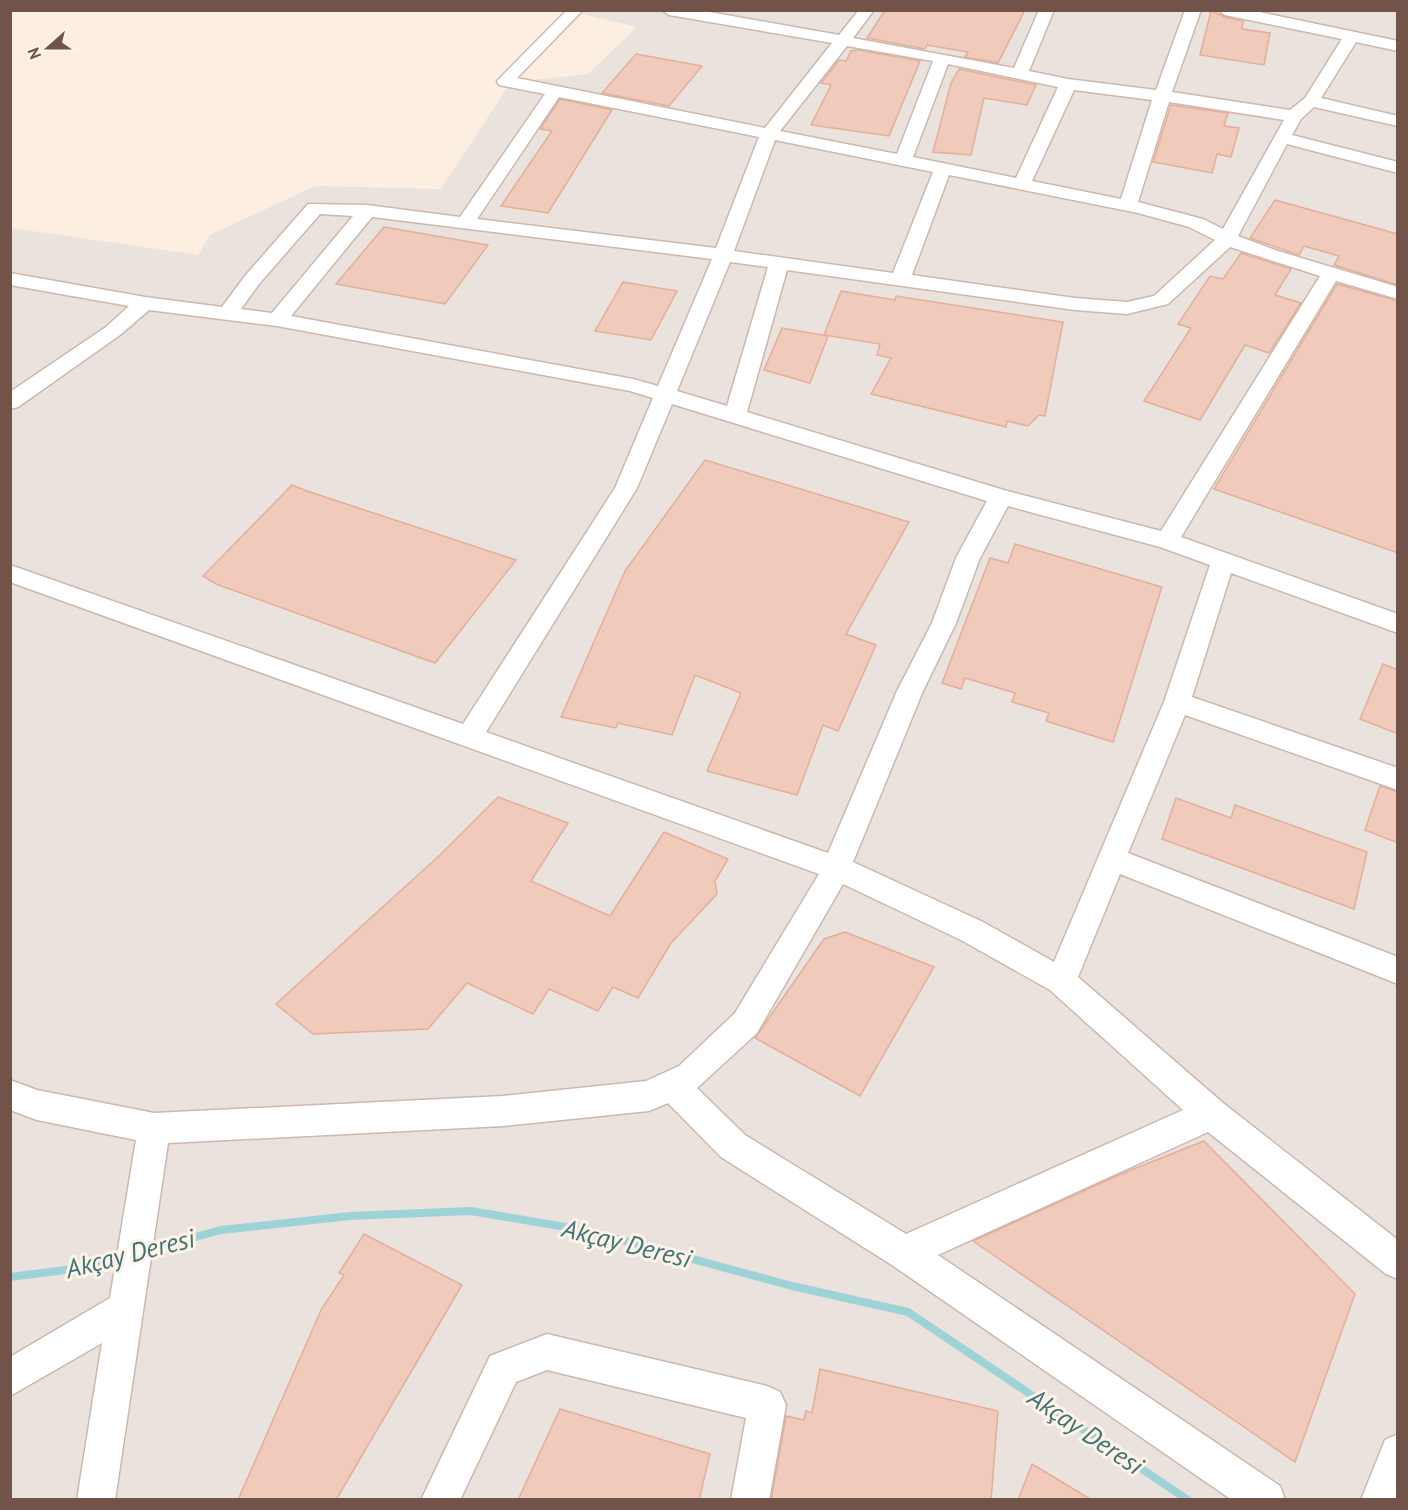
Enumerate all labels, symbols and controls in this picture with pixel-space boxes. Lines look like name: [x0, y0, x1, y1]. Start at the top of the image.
north arrow: [18, 18, 78, 78]
text: N: [23, 45, 45, 62]
water label: Akçay Deresi: [558, 1211, 696, 1275]
water label: Akçay Deresi: [61, 1221, 199, 1285]
water label: Akçay Deresi: [1021, 1380, 1151, 1482]

